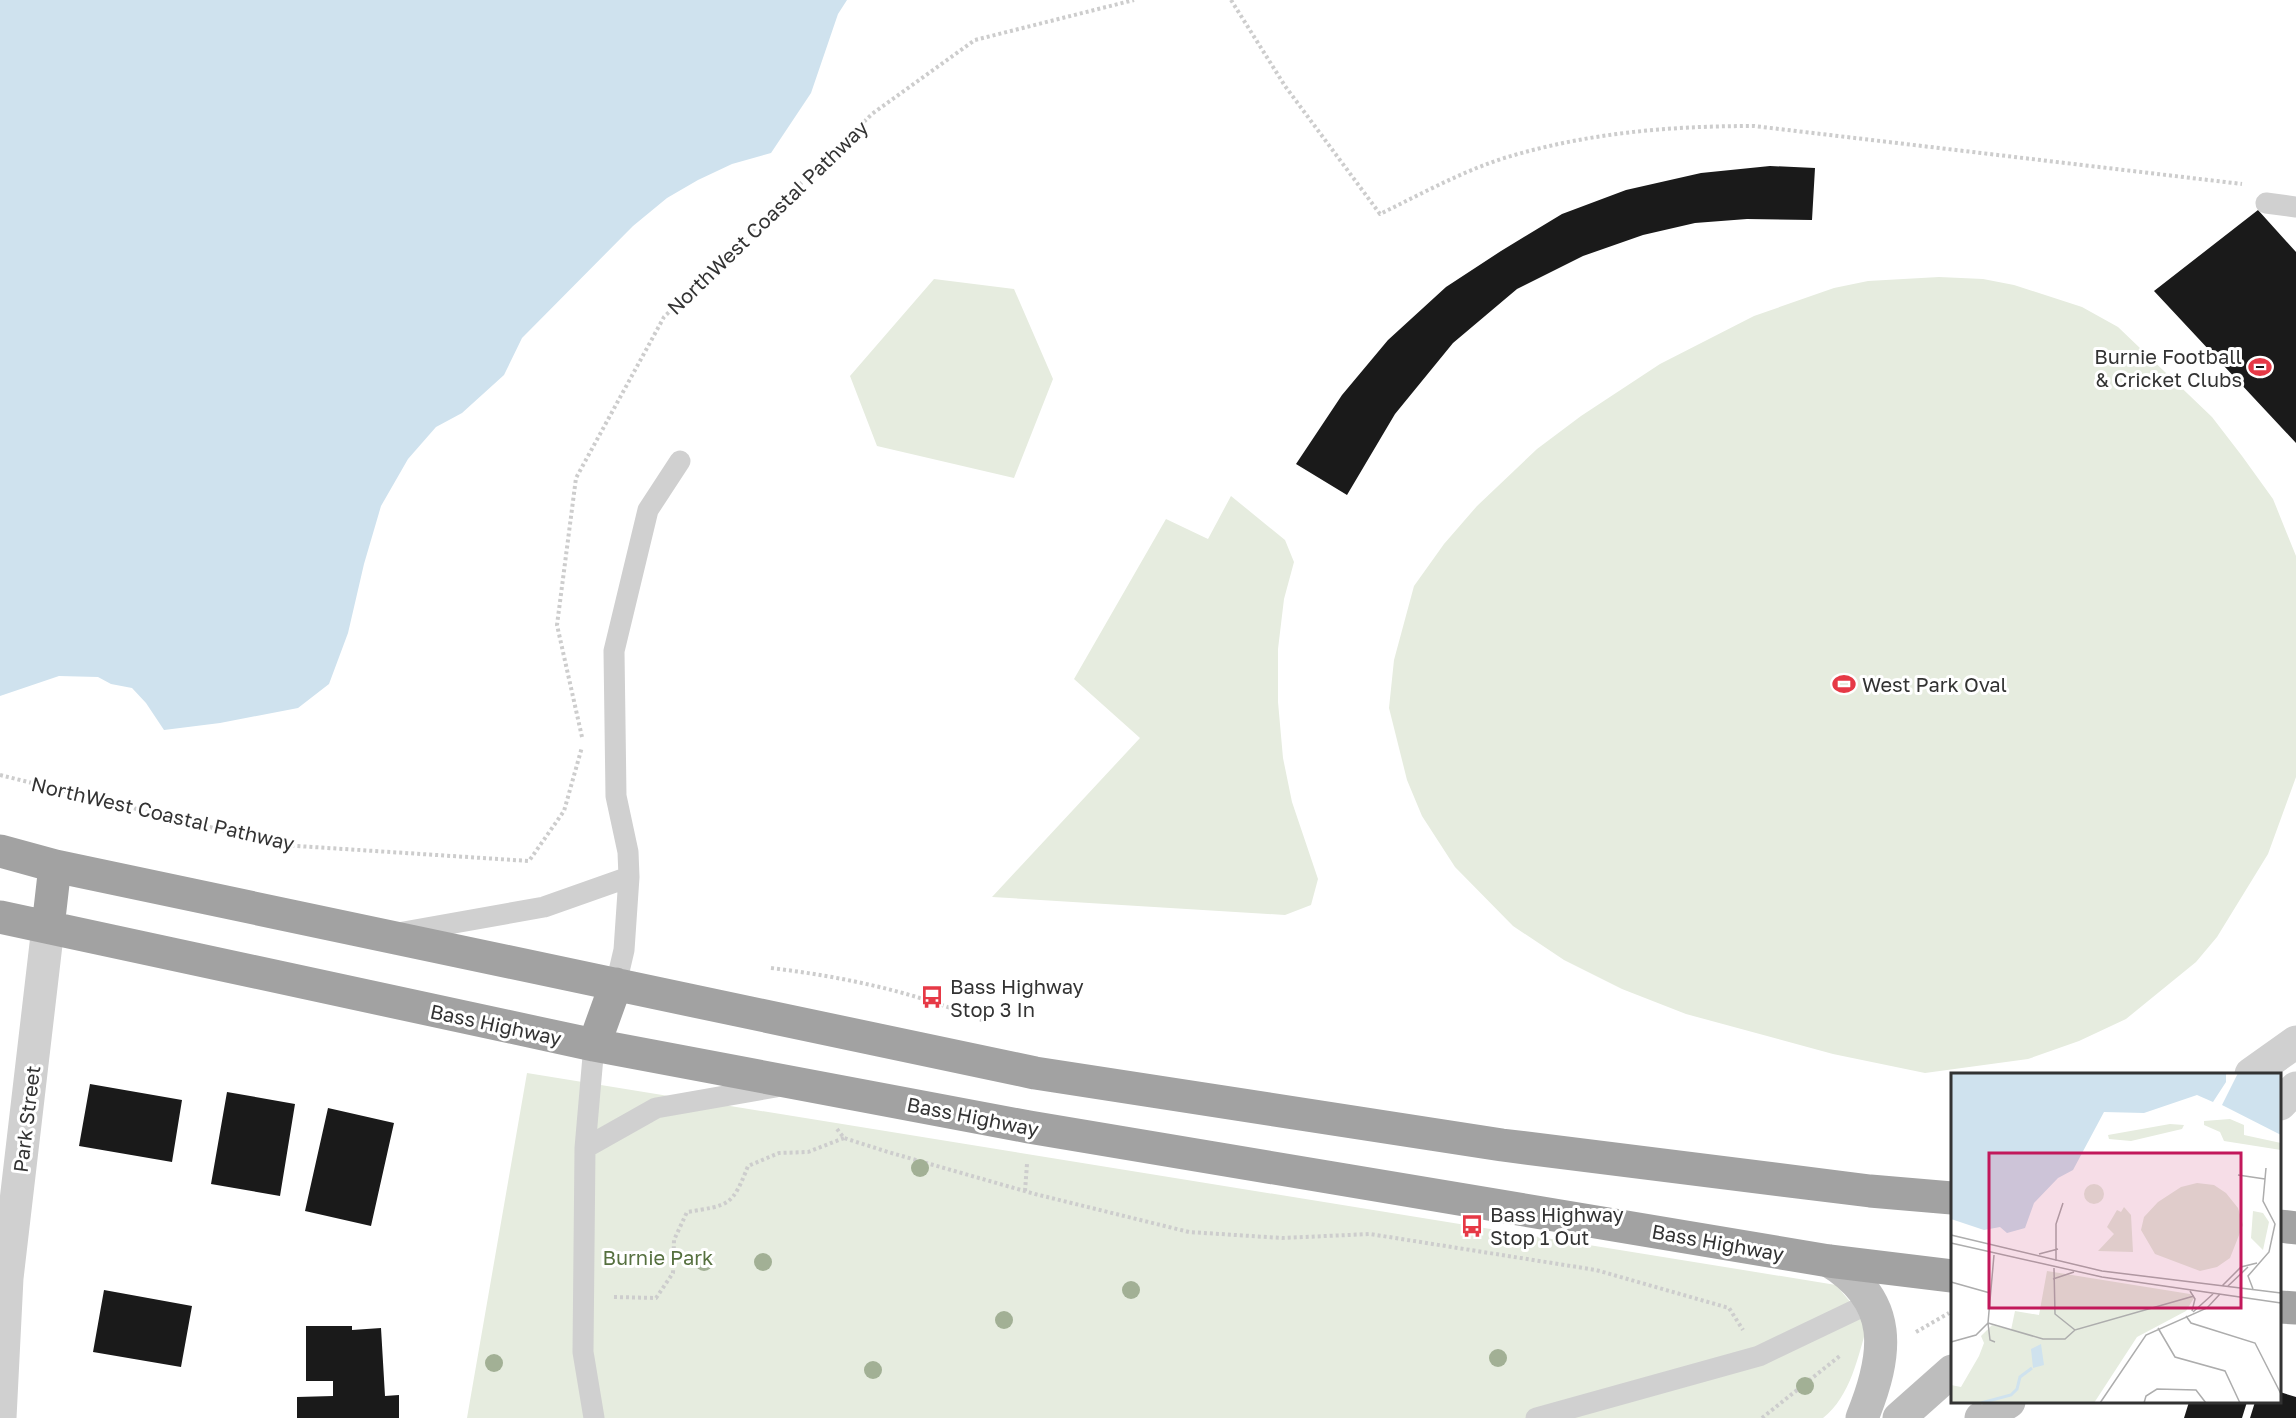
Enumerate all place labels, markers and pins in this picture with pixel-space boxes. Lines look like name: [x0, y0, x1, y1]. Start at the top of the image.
place label: Burnie Football & Cricket Clubs: [2094, 344, 2242, 391]
sports icon: Burnie Football & Cricket Clubs: [2247, 354, 2273, 380]
sports icon: West Park Oval: [1831, 671, 1857, 697]
place label: West Park Oval: [1862, 672, 2007, 696]
place label: Bass Highway Stop 3 In: [950, 974, 1084, 1021]
bus stop icon: Bass Highway Stop 3 In: [919, 984, 945, 1010]
place label: Bass Highway Stop 1 Out: [1490, 1202, 1624, 1249]
bus stop icon: Bass Highway Stop 1 Out: [1459, 1213, 1485, 1239]

